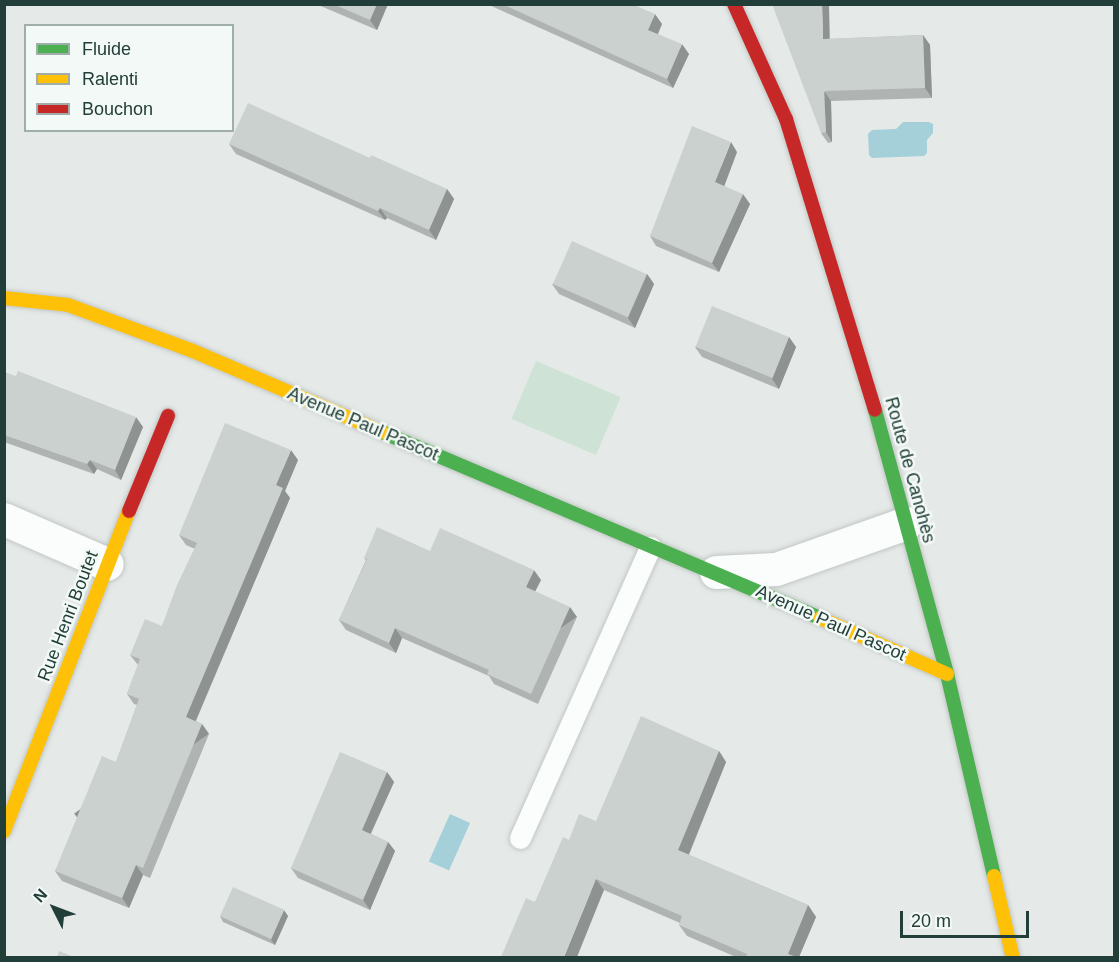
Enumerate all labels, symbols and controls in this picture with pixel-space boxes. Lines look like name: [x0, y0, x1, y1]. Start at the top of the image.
legend: [24, 24, 234, 132]
text: Fluide: [82, 39, 131, 59]
text: Ralenti: [82, 69, 138, 89]
text: Bouchon: [82, 99, 153, 119]
street label: Avenue Paul Pascot: [284, 382, 442, 466]
street label: Route de Canohès: [880, 395, 940, 545]
street label: Rue Henri Boutet: [33, 548, 103, 684]
street label: Avenue Paul Pascot: [753, 580, 909, 666]
north arrow: [24, 878, 84, 938]
text: N: [30, 886, 50, 906]
scale bar: [903, 899, 1032, 937]
text: 20 m: [911, 911, 951, 931]

